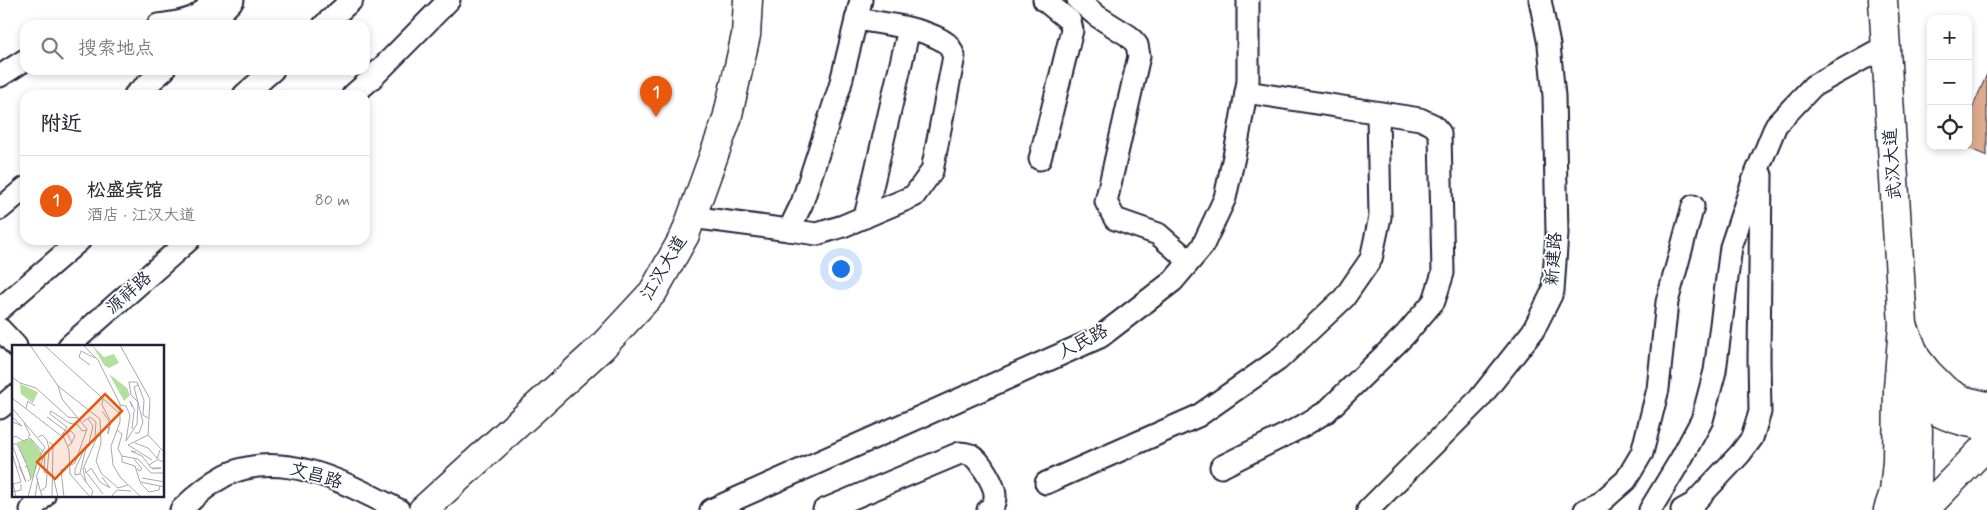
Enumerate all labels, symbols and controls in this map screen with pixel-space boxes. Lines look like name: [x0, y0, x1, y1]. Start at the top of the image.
map controls: [1927, 15, 1972, 150]
button: +: [1927, 15, 1972, 60]
search box: [20, 20, 370, 75]
icon: search: [38, 34, 66, 62]
text: 搜索地点: [78, 36, 154, 61]
button: −: [1927, 60, 1972, 105]
pin: 1: [640, 76, 672, 117]
button: locate: [1927, 105, 1972, 150]
text: 附近: [40, 110, 82, 138]
street label: 武汉大道: [1879, 127, 1907, 201]
text: 松盛宾馆: [87, 178, 163, 203]
text: 1: [52, 190, 60, 211]
text: 80 m: [315, 190, 350, 211]
text: 酒店 · 江汉大道: [87, 205, 195, 226]
street label: 江汉大道: [635, 231, 693, 305]
street label: 新建路: [1540, 231, 1568, 287]
your location: [828, 256, 854, 282]
street label: 源祥路: [101, 266, 157, 320]
street label: 人民路: [1054, 319, 1112, 365]
inset map: [12, 345, 165, 498]
street label: 文昌路: [287, 457, 345, 495]

